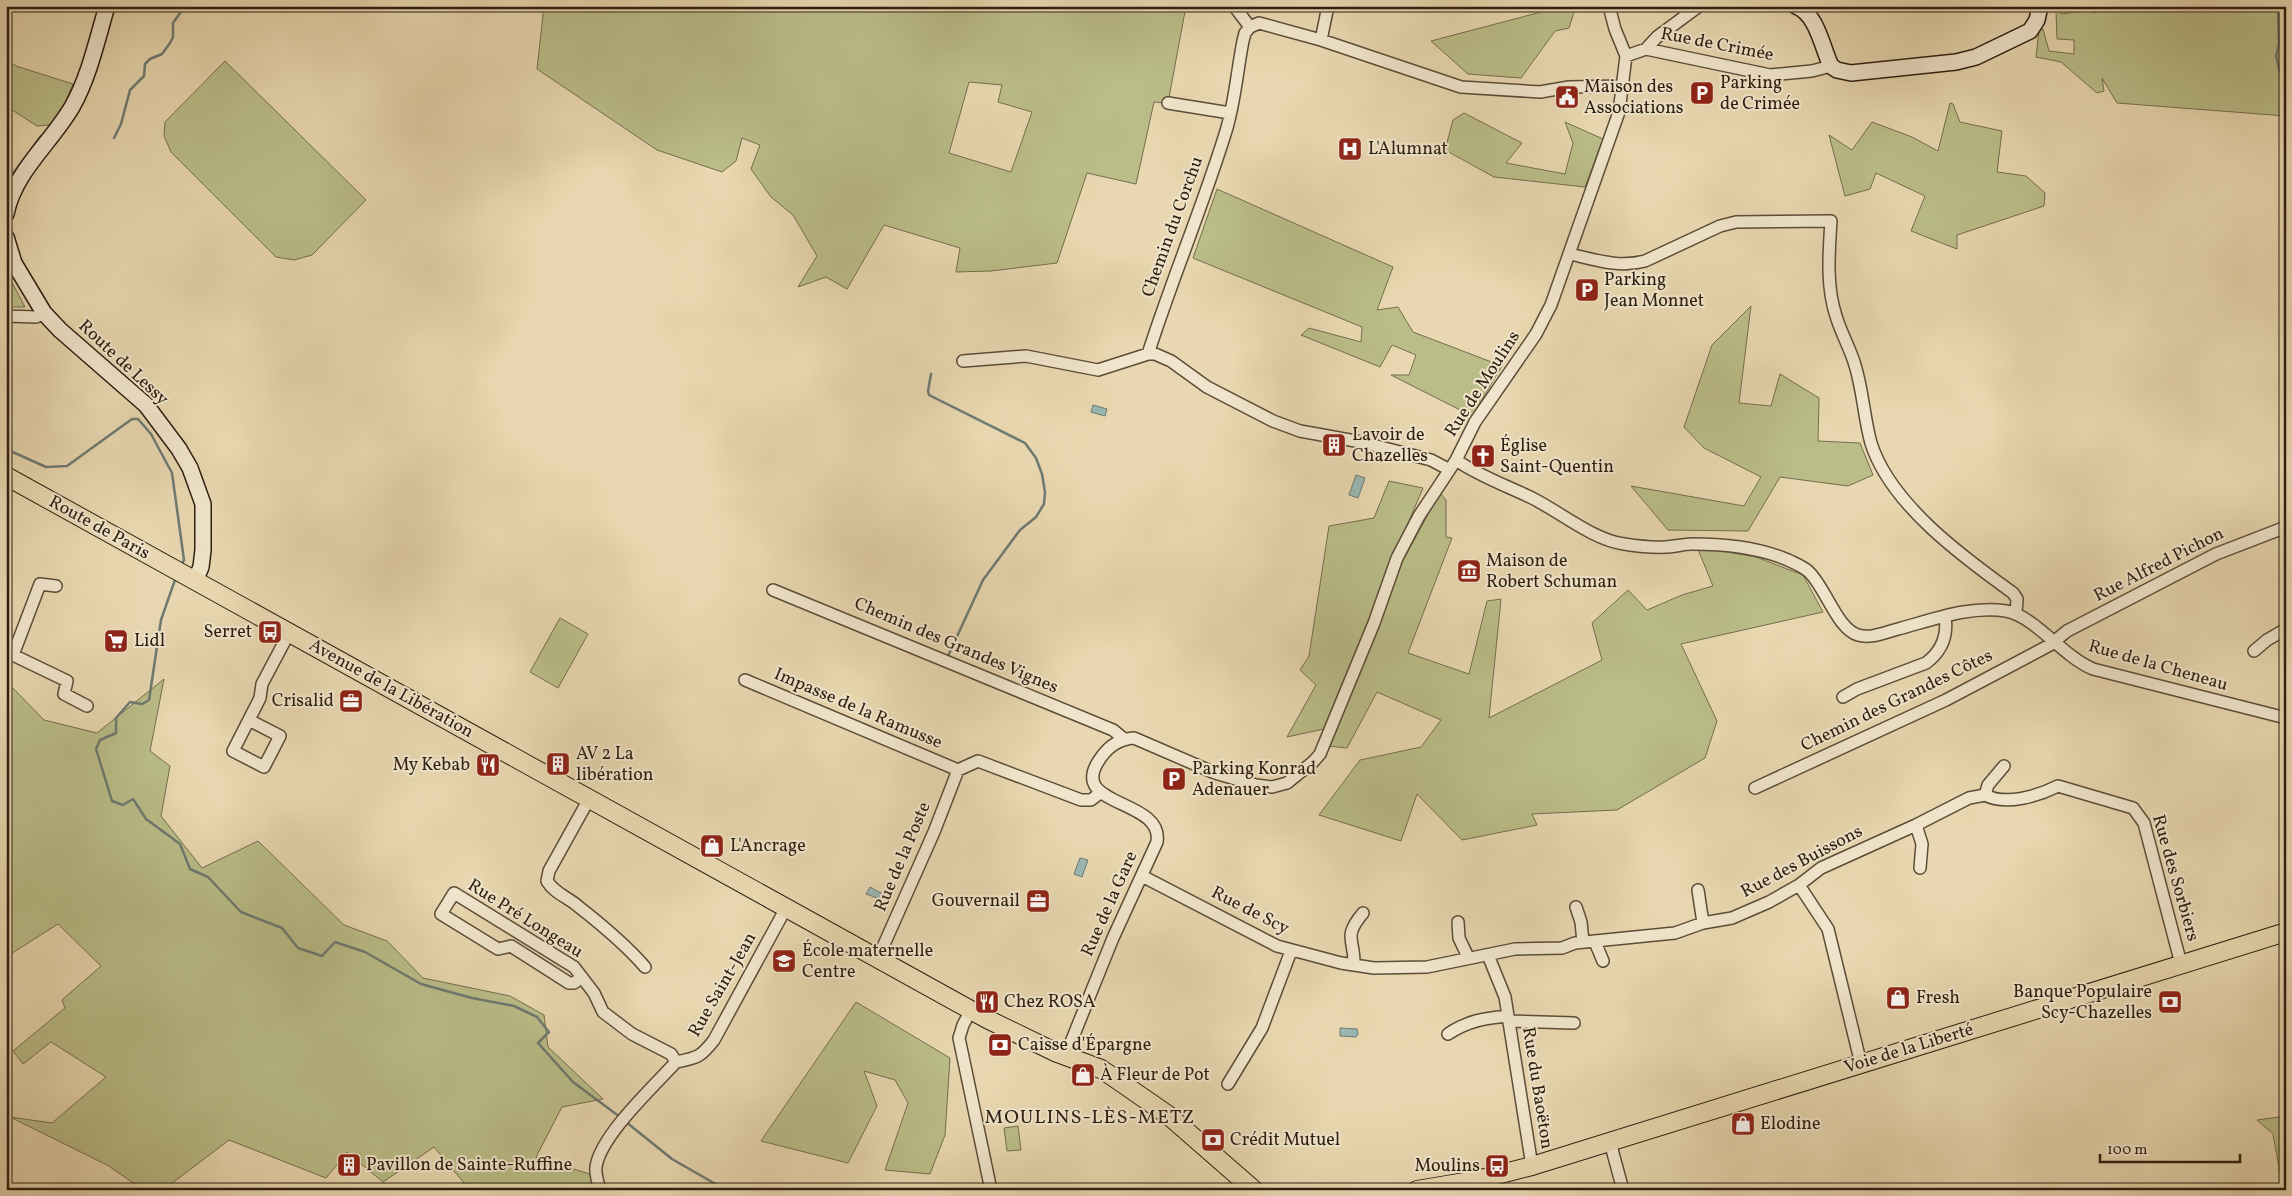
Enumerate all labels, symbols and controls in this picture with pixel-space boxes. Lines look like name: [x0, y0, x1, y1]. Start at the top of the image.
street label: Rue de Crimée: [1658, 22, 1776, 68]
place label: Parking de Crimée: [1720, 71, 1800, 117]
place label: Maison des Associations: [1584, 75, 1684, 121]
parking icon: Parking de Crimée: [1689, 80, 1715, 106]
public building icon: Maison des Associations: [1554, 84, 1580, 110]
hospital icon: L'Alumnat: [1337, 136, 1363, 162]
place label: L'Alumnat: [1368, 137, 1448, 162]
street label: Chemin du Corchu: [1136, 153, 1210, 301]
place label: Parking Jean Monnet: [1604, 268, 1704, 314]
parking icon: Parking Jean Monnet: [1574, 277, 1600, 303]
street label: Route de Lessy: [72, 314, 174, 412]
street label: Rue de Moulins: [1439, 326, 1527, 442]
place label: Lavoir de Chazelles: [1352, 423, 1428, 469]
building icon: Lavoir de Chazelles: [1321, 432, 1347, 458]
place label: Église Saint-Quentin: [1500, 434, 1614, 480]
church icon: Église Saint-Quentin: [1470, 443, 1496, 469]
street label: Route de Paris: [44, 490, 154, 566]
street label: Rue Alfred Pichon: [2090, 521, 2229, 609]
place label: Maison de Robert Schuman: [1486, 549, 1617, 595]
museum icon: Maison de Robert Schuman: [1456, 558, 1482, 584]
street label: Chemin des Grandes Vignes: [850, 592, 1062, 700]
bus stop icon: Serret: [257, 619, 283, 645]
place label: Serret: [204, 620, 252, 645]
supermarket icon: Lidl: [103, 628, 129, 654]
place label: Lidl: [134, 629, 165, 654]
street label: Avenue de la Libération: [304, 633, 478, 745]
street label: Rue de la Cheneau: [2085, 634, 2231, 698]
street label: Chemin des Grandes Côtes: [1797, 644, 1997, 758]
street label: Impasse de la Ramusse: [770, 662, 946, 756]
office icon: Crisalid: [338, 688, 364, 714]
place label: Crisalid: [272, 689, 334, 714]
place label: AV 2 La libération: [576, 742, 654, 788]
building icon: AV 2 La libération: [545, 751, 571, 777]
restaurant icon: My Kebab: [475, 752, 501, 778]
place label: My Kebab: [393, 753, 470, 778]
place label: Parking Konrad Adenauer: [1192, 757, 1316, 803]
parking icon: Parking Konrad Adenauer: [1161, 766, 1187, 792]
street label: Rue de la Poste: [869, 798, 937, 916]
street label: Rue des Sorbiers: [2145, 812, 2205, 944]
street label: Rue des Buissons: [1737, 819, 1867, 905]
shop icon: L'Ancrage: [699, 833, 725, 859]
place label: L'Ancrage: [730, 834, 806, 859]
street label: Rue de la Gare: [1076, 847, 1144, 961]
street label: Rue Pré Longeau: [462, 873, 588, 965]
street label: Rue de Scy: [1207, 881, 1294, 941]
office icon: Gouvernail: [1025, 888, 1051, 914]
place label: Gouvernail: [932, 889, 1020, 914]
street label: Rue Saint-Jean: [683, 928, 763, 1042]
place label: École maternelle Centre: [802, 939, 933, 985]
school or university icon: École maternelle Centre: [771, 948, 797, 974]
place label: Banque Populaire Scy-Chazelles: [2013, 980, 2152, 1026]
shop icon: Fresh: [1885, 985, 1911, 1011]
place label: Fresh: [1916, 986, 1960, 1011]
restaurant icon: Chez ROSA: [974, 989, 1000, 1015]
bank icon: Banque Populaire Scy-Chazelles: [2157, 989, 2183, 1015]
place label: Chez ROSA: [1004, 990, 1096, 1015]
street label: Voie de la Liberté: [1841, 1017, 1977, 1081]
street label: Rue du Baoëton: [1515, 1025, 1559, 1151]
bank icon: Caisse d'Épargne: [987, 1032, 1013, 1058]
place label: Caisse d'Épargne: [1018, 1033, 1151, 1058]
shop icon: À Fleur de Pot: [1070, 1062, 1096, 1088]
place label: À Fleur de Pot: [1100, 1063, 1210, 1088]
district label: MOULINS-LÈS-METZ: [985, 1104, 1195, 1132]
shop icon: Elodine: [1730, 1111, 1756, 1137]
place label: Elodine: [1760, 1112, 1821, 1137]
bank icon: Crédit Mutuel: [1200, 1127, 1226, 1153]
place label: Crédit Mutuel: [1230, 1128, 1340, 1153]
scale bar: [2100, 1131, 2240, 1163]
text: 100 m: [2107, 1140, 2147, 1161]
building icon: Pavillon de Sainte-Ruffine: [336, 1152, 362, 1178]
place label: Pavillon de Sainte-Ruffine: [366, 1153, 572, 1178]
bus stop icon: Moulins: [1484, 1153, 1510, 1179]
place label: Moulins: [1415, 1154, 1480, 1179]

